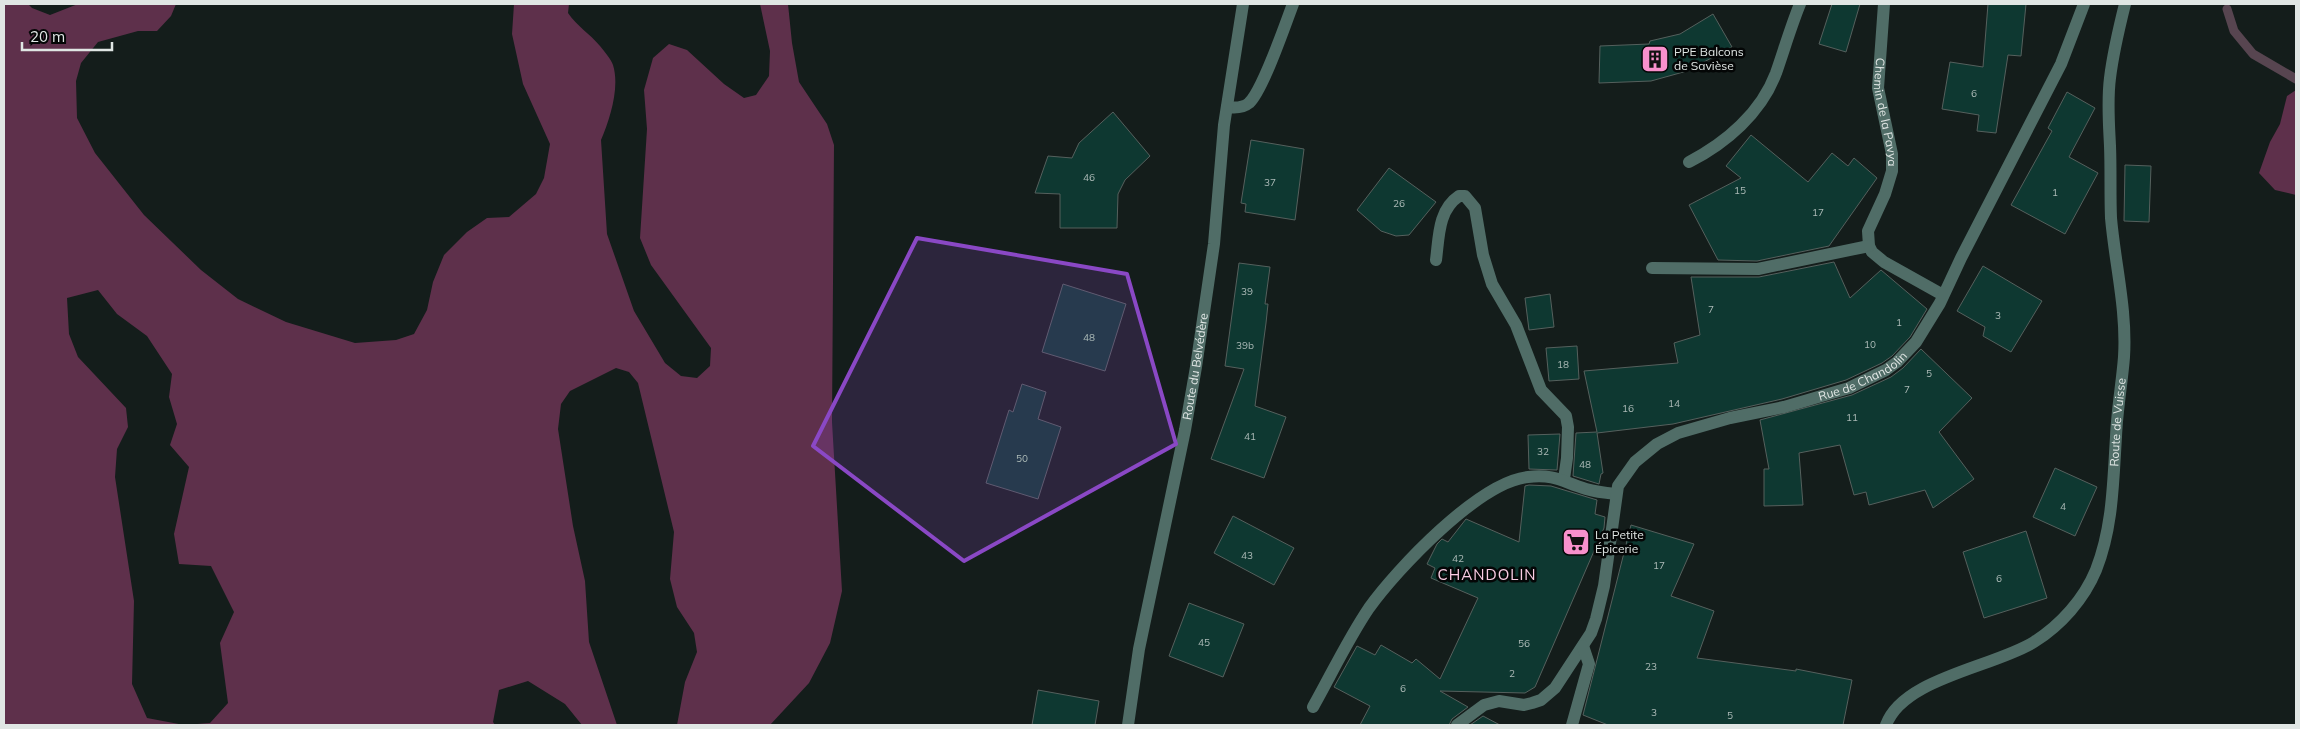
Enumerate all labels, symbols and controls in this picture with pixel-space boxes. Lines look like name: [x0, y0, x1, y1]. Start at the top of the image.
scale bar: [22, 20, 112, 52]
text: 20 m: [30, 27, 65, 46]
building icon: PPE Balcons de Savièse: [1640, 44, 1670, 74]
place label: PPE Balcons de Savièse: [1674, 44, 1744, 73]
street label: Chemin de la Pavya: [1871, 57, 1900, 166]
house number: 6: [1971, 87, 1977, 100]
house number: 46: [1083, 171, 1095, 184]
house number: 37: [1264, 176, 1276, 189]
house number: 15: [1734, 184, 1746, 197]
house number: 1: [2052, 186, 2058, 199]
house number: 26: [1393, 197, 1405, 210]
house number: 17: [1812, 206, 1824, 219]
house number: 39: [1241, 285, 1253, 298]
house number: 7: [1708, 303, 1714, 316]
house number: 3: [1995, 309, 2001, 322]
street label: Route du Belvédère: [1179, 312, 1211, 421]
house number: 1: [1896, 316, 1902, 329]
house number: 48: [1083, 331, 1095, 344]
house number: 10: [1864, 338, 1876, 351]
house number: 39b: [1236, 339, 1254, 352]
street label: Rue de Chandolin: [1816, 348, 1910, 404]
house number: 18: [1557, 358, 1569, 371]
house number: 5: [1926, 367, 1932, 380]
street label: Route de Vuisse: [2106, 377, 2129, 467]
house number: 7: [1904, 383, 1910, 396]
house number: 14: [1668, 397, 1680, 410]
house number: 16: [1622, 402, 1634, 415]
house number: 11: [1846, 411, 1858, 424]
house number: 41: [1244, 430, 1256, 443]
house number: 32: [1537, 445, 1549, 458]
house number: 50: [1016, 452, 1028, 465]
house number: 48: [1579, 458, 1591, 471]
house number: 4: [2060, 500, 2066, 513]
supermarket icon: La Petite Épicerie: [1561, 527, 1591, 557]
place label: La Petite Épicerie: [1595, 527, 1644, 556]
house number: 43: [1241, 549, 1253, 562]
house number: 42: [1452, 552, 1464, 565]
house number: 17: [1653, 559, 1665, 572]
district label: CHANDOLIN: [1437, 565, 1537, 584]
house number: 6: [1996, 572, 2002, 585]
house number: 45: [1198, 636, 1210, 649]
house number: 56: [1518, 637, 1530, 650]
house number: 23: [1645, 660, 1657, 673]
house number: 2: [1509, 667, 1515, 680]
house number: 6: [1400, 682, 1406, 695]
house number: 3: [1651, 706, 1657, 719]
house number: 5: [1727, 709, 1733, 722]

